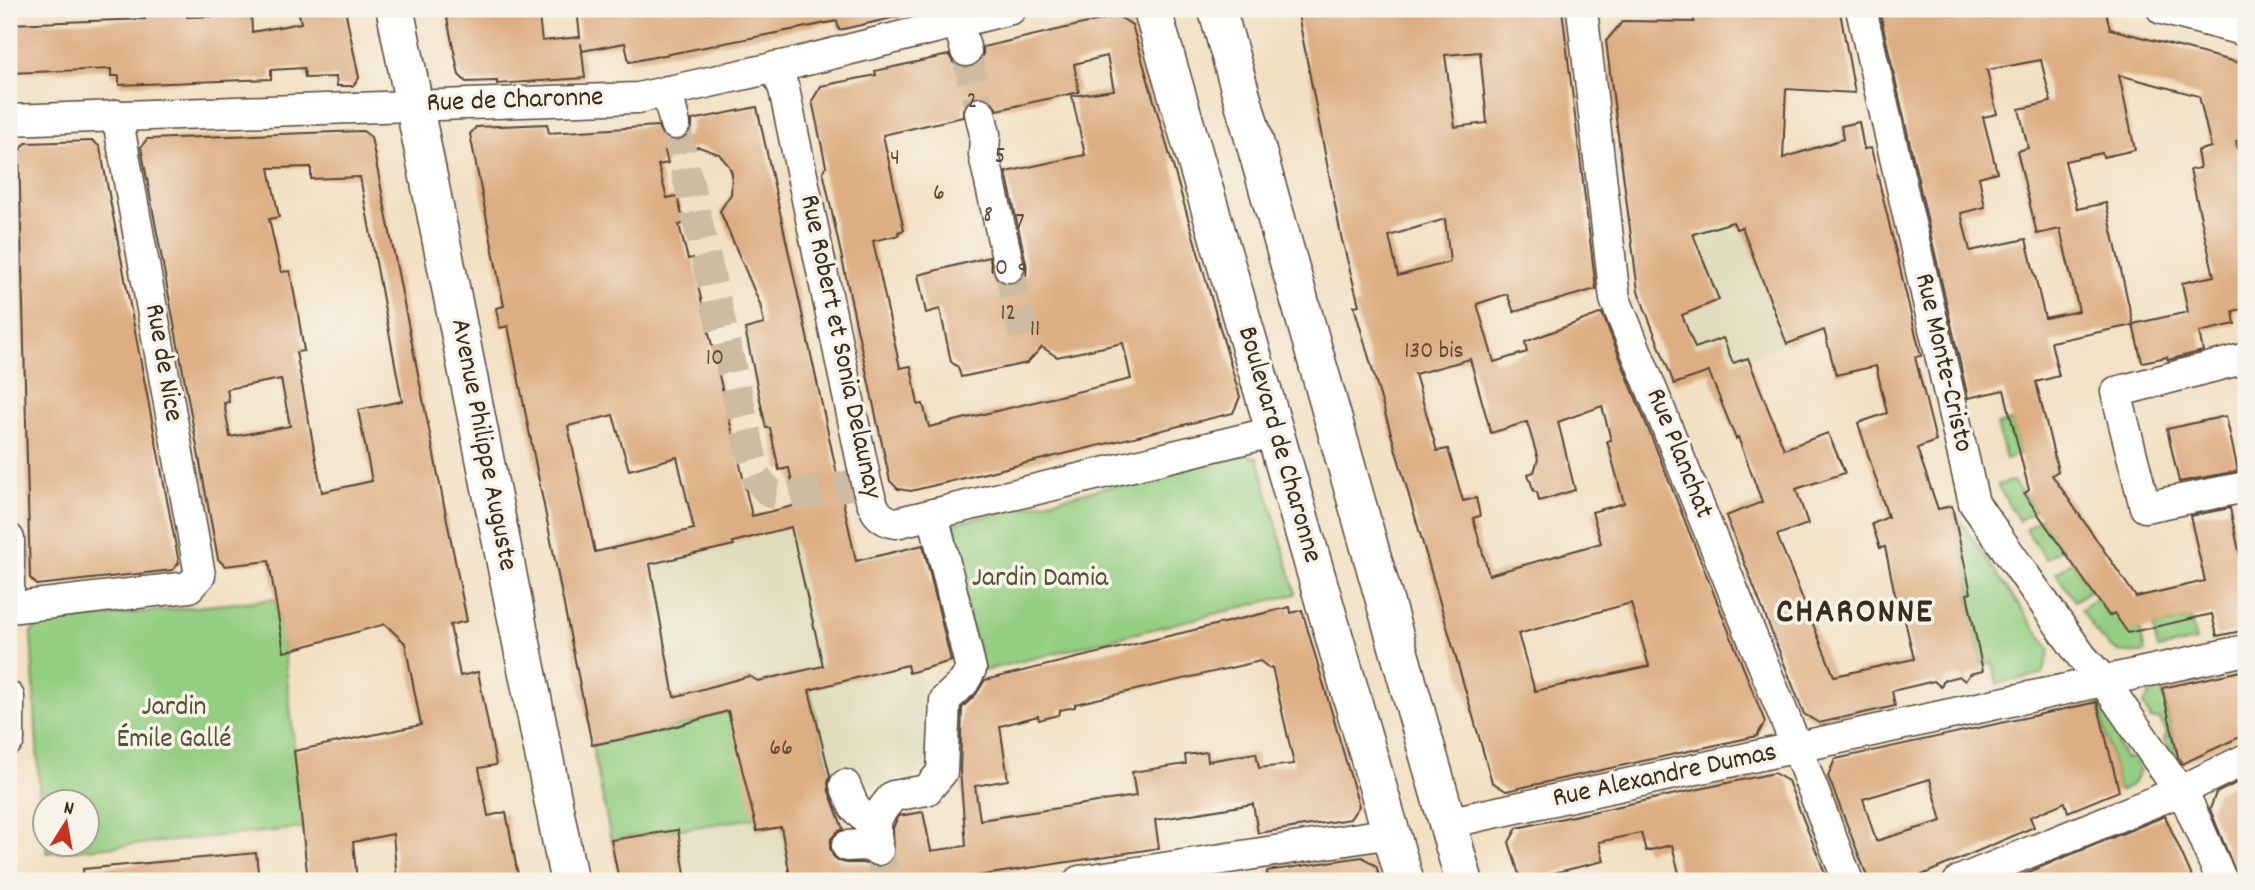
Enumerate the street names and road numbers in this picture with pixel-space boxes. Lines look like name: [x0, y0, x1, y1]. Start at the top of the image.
street label: Rue de Charonne: [426, 79, 604, 125]
street label: Rue Robert et Sonia Delaunay: [787, 191, 891, 503]
street label: Rue Monte-Cristo: [1902, 270, 1982, 456]
street label: Rue de Nice: [132, 301, 192, 425]
street label: Avenue Philippe Auguste: [438, 315, 526, 575]
street label: Boulevard de Charonne: [1225, 322, 1331, 568]
street label: Rue Planchat: [1634, 383, 1722, 525]
street label: Rue Alexandre Dumas: [1549, 734, 1781, 820]

